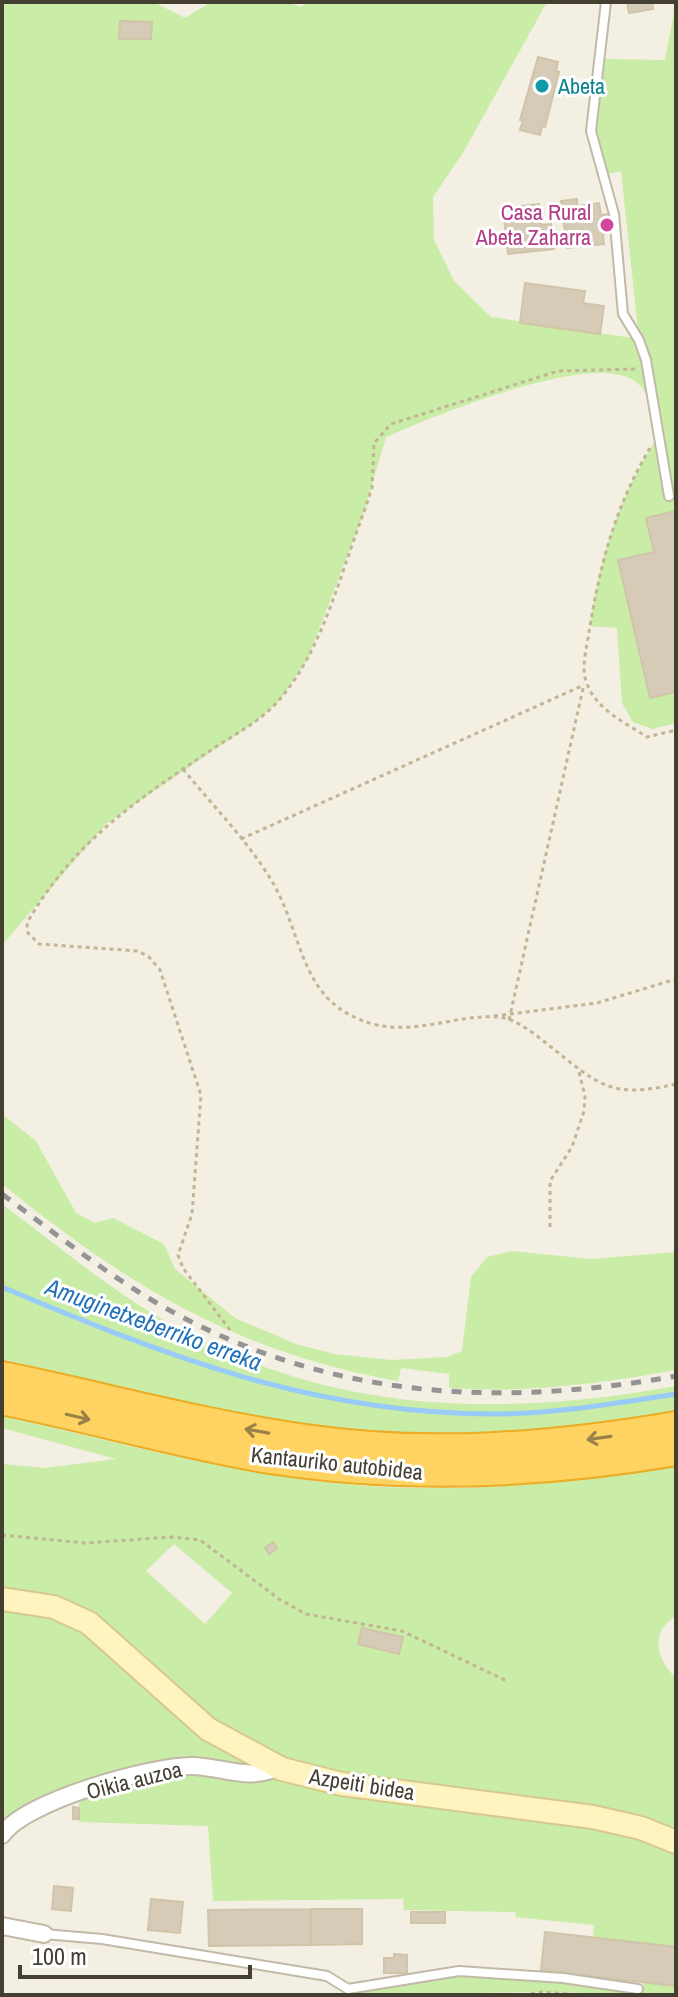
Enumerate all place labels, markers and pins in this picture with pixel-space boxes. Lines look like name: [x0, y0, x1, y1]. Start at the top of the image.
place label: Abeta: [557, 71, 605, 101]
marker: Abeta: [533, 77, 551, 95]
place label: Casa Rural Abeta Zaharra: [475, 197, 591, 252]
marker: Casa Rural Abeta Zaharra: [598, 216, 616, 234]

